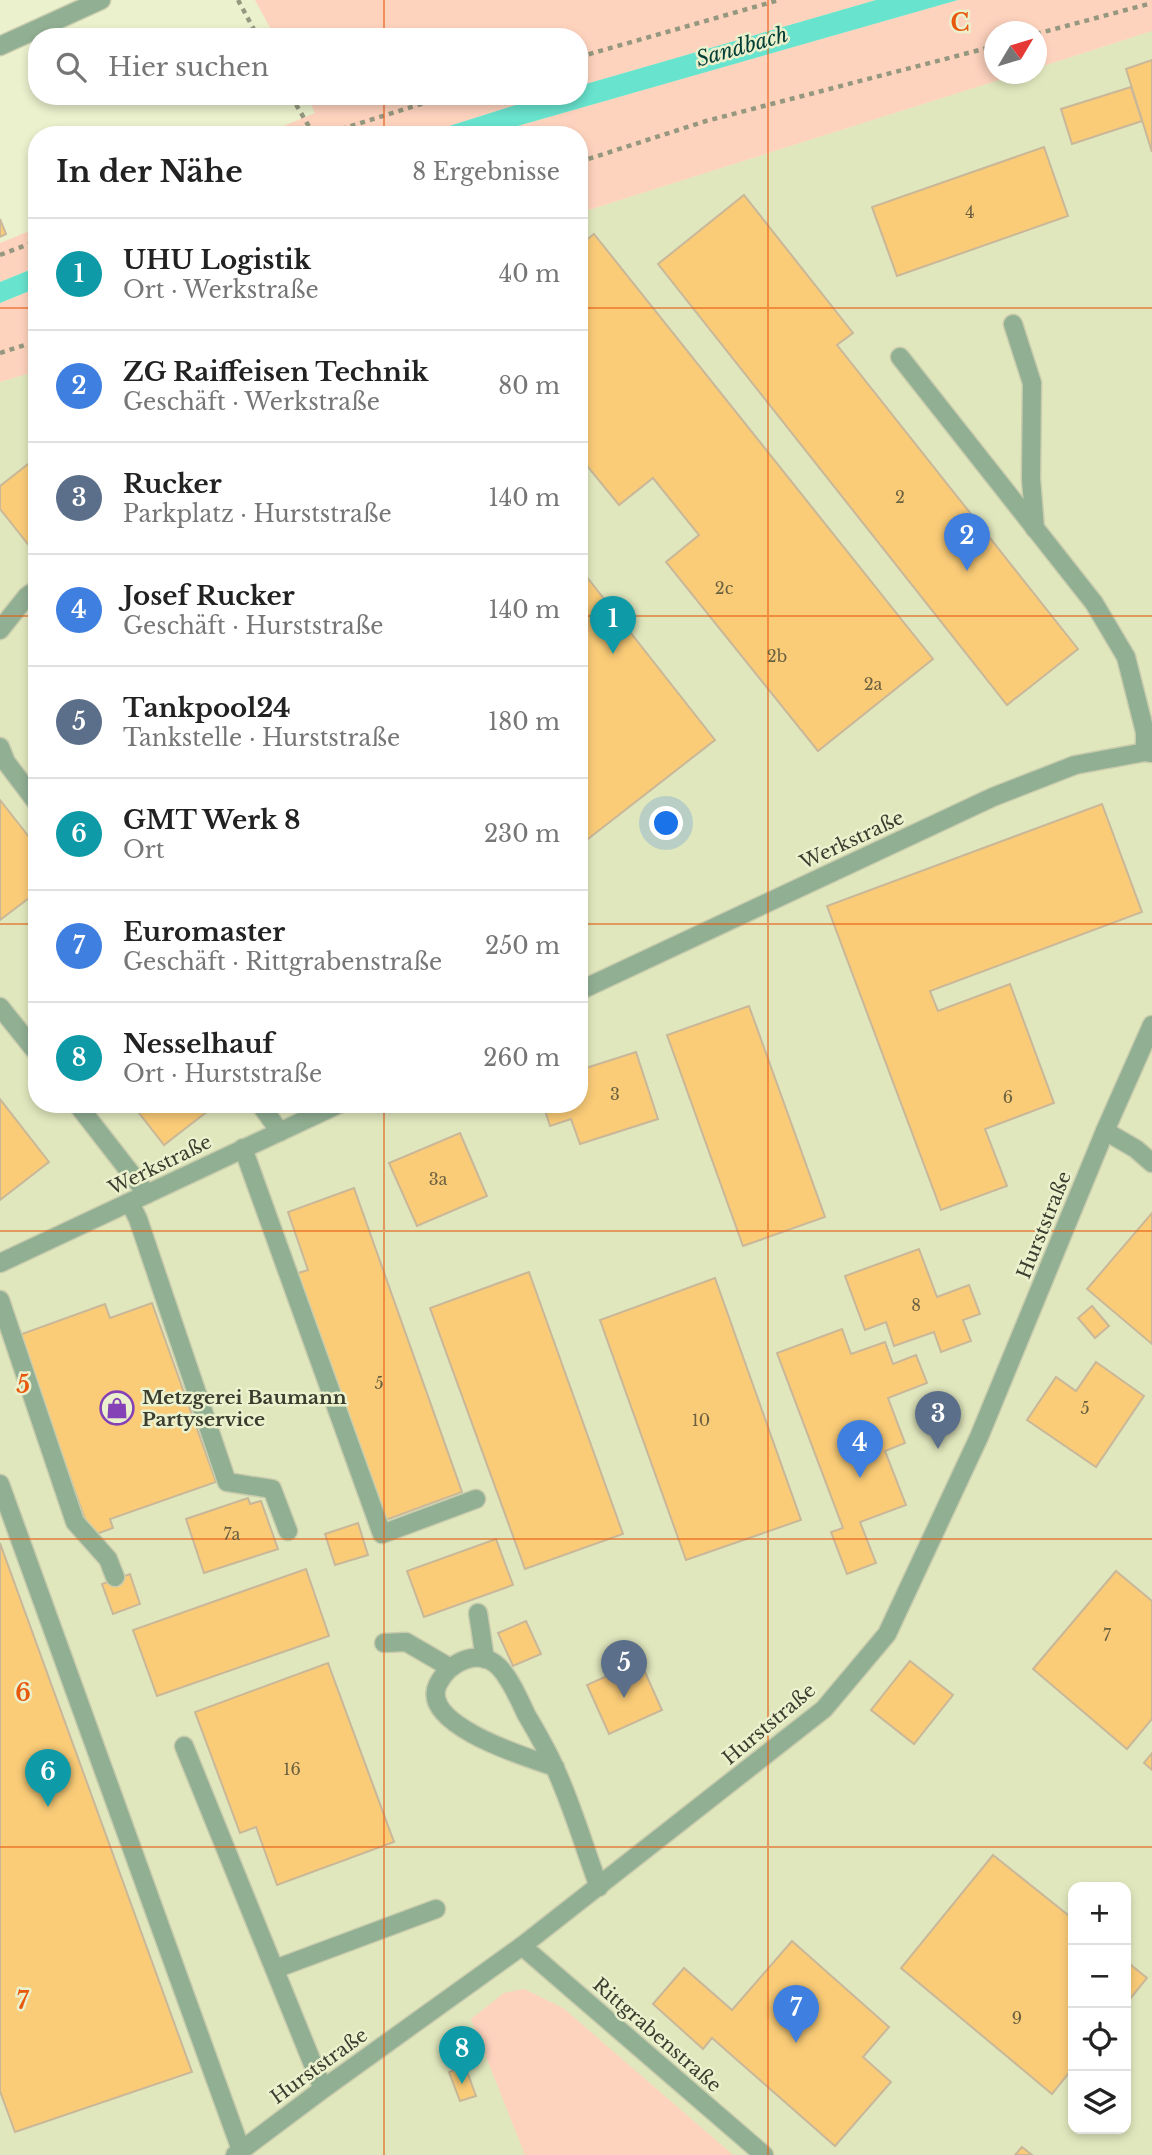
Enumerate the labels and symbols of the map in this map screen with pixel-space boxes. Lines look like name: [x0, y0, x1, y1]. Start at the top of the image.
text: C: [951, 9, 969, 37]
water label: Sandbach: [693, 21, 791, 73]
north arrow: [984, 21, 1047, 84]
house number: 4: [965, 202, 975, 222]
house number: 2: [895, 487, 905, 507]
pin: 2: [944, 513, 990, 571]
house number: 2c: [715, 578, 734, 598]
pin: 1: [590, 596, 636, 654]
house number: 2b: [767, 646, 787, 666]
house number: 2a: [864, 674, 882, 694]
your location: [649, 806, 683, 840]
street label: Werkstraße: [796, 806, 908, 874]
house number: 3: [610, 1084, 620, 1104]
house number: 6: [1003, 1087, 1013, 1107]
street label: Werkstraße: [104, 1130, 215, 1200]
street label: Hurststraße: [1012, 1168, 1076, 1282]
house number: 3a: [429, 1169, 447, 1189]
house number: 8: [911, 1295, 921, 1315]
text: 5: [16, 1371, 30, 1399]
house number: 5: [374, 1373, 384, 1393]
place label: Metzgerei Baumann Partyservice: [142, 1386, 347, 1431]
shop icon: Metzgerei Baumann Partyservice: [98, 1389, 136, 1427]
pin: 3: [915, 1391, 961, 1449]
house number: 5: [1080, 1398, 1090, 1418]
house number: 10: [692, 1410, 710, 1430]
pin: 4: [837, 1420, 883, 1478]
house number: 7a: [224, 1524, 241, 1544]
house number: 7: [1103, 1625, 1112, 1645]
pin: 5: [601, 1640, 647, 1698]
text: 6: [15, 1679, 31, 1707]
street label: Hurststraße: [718, 1679, 820, 1769]
pin: 6: [25, 1749, 71, 1807]
house number: 16: [283, 1759, 301, 1779]
street label: Rittgrabenstraße: [588, 1973, 726, 2097]
pin: 7: [773, 1985, 819, 2043]
text: 7: [17, 1987, 30, 2015]
house number: 9: [1012, 2008, 1022, 2028]
street label: Hurststraße: [266, 2023, 372, 2109]
pin: 8: [439, 2026, 485, 2084]

